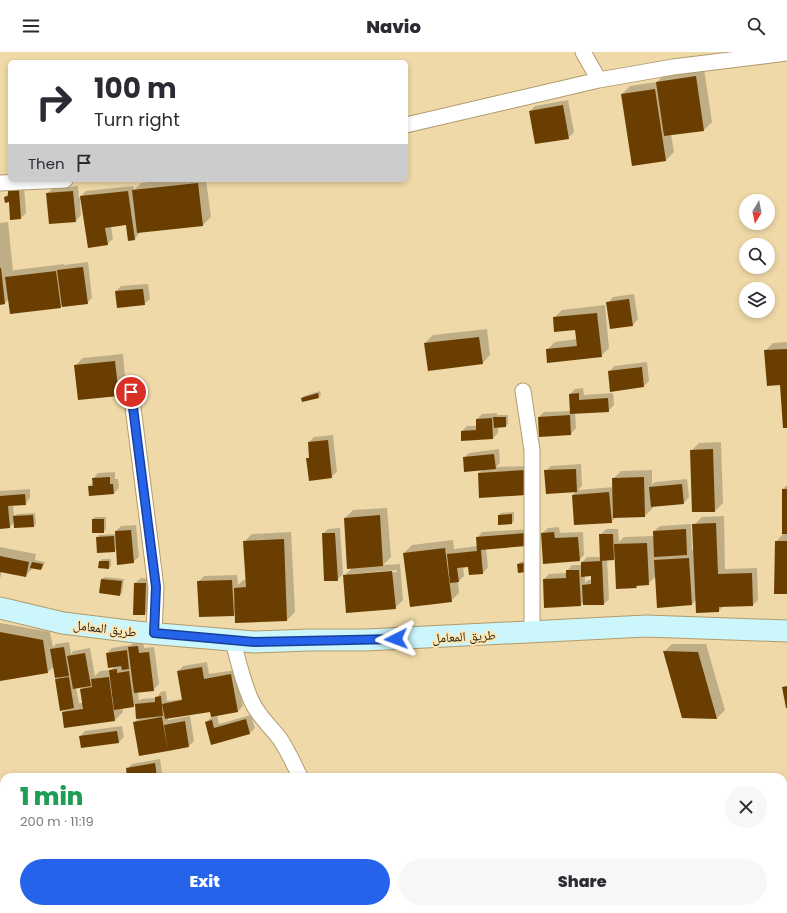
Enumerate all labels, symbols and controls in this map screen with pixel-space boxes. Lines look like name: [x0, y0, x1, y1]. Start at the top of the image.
text: Navio: [366, 14, 421, 39]
icon: menu: [20, 15, 42, 37]
icon: search: [745, 15, 767, 37]
text: 100 m: [94, 69, 177, 108]
icon: right: [28, 76, 80, 128]
text: Turn right: [94, 107, 180, 132]
icon: arrive: [73, 152, 95, 174]
text: Then: [28, 153, 65, 174]
north arrow: [739, 194, 775, 230]
map controls: [739, 194, 775, 318]
button: search: [739, 238, 775, 274]
button: layers: [739, 282, 775, 318]
pin: [114, 375, 148, 409]
icon: arrive: [120, 381, 142, 403]
street label: طريق المعامل: [72, 615, 138, 642]
position arrow: [375, 618, 417, 660]
street label: طريق المعامل: [432, 625, 496, 648]
text: 1 min: [20, 780, 83, 813]
button: close: [725, 786, 767, 828]
text: 200 m · 11:19: [20, 812, 94, 831]
button: Exit: [20, 859, 390, 905]
button: Share: [398, 859, 767, 905]

